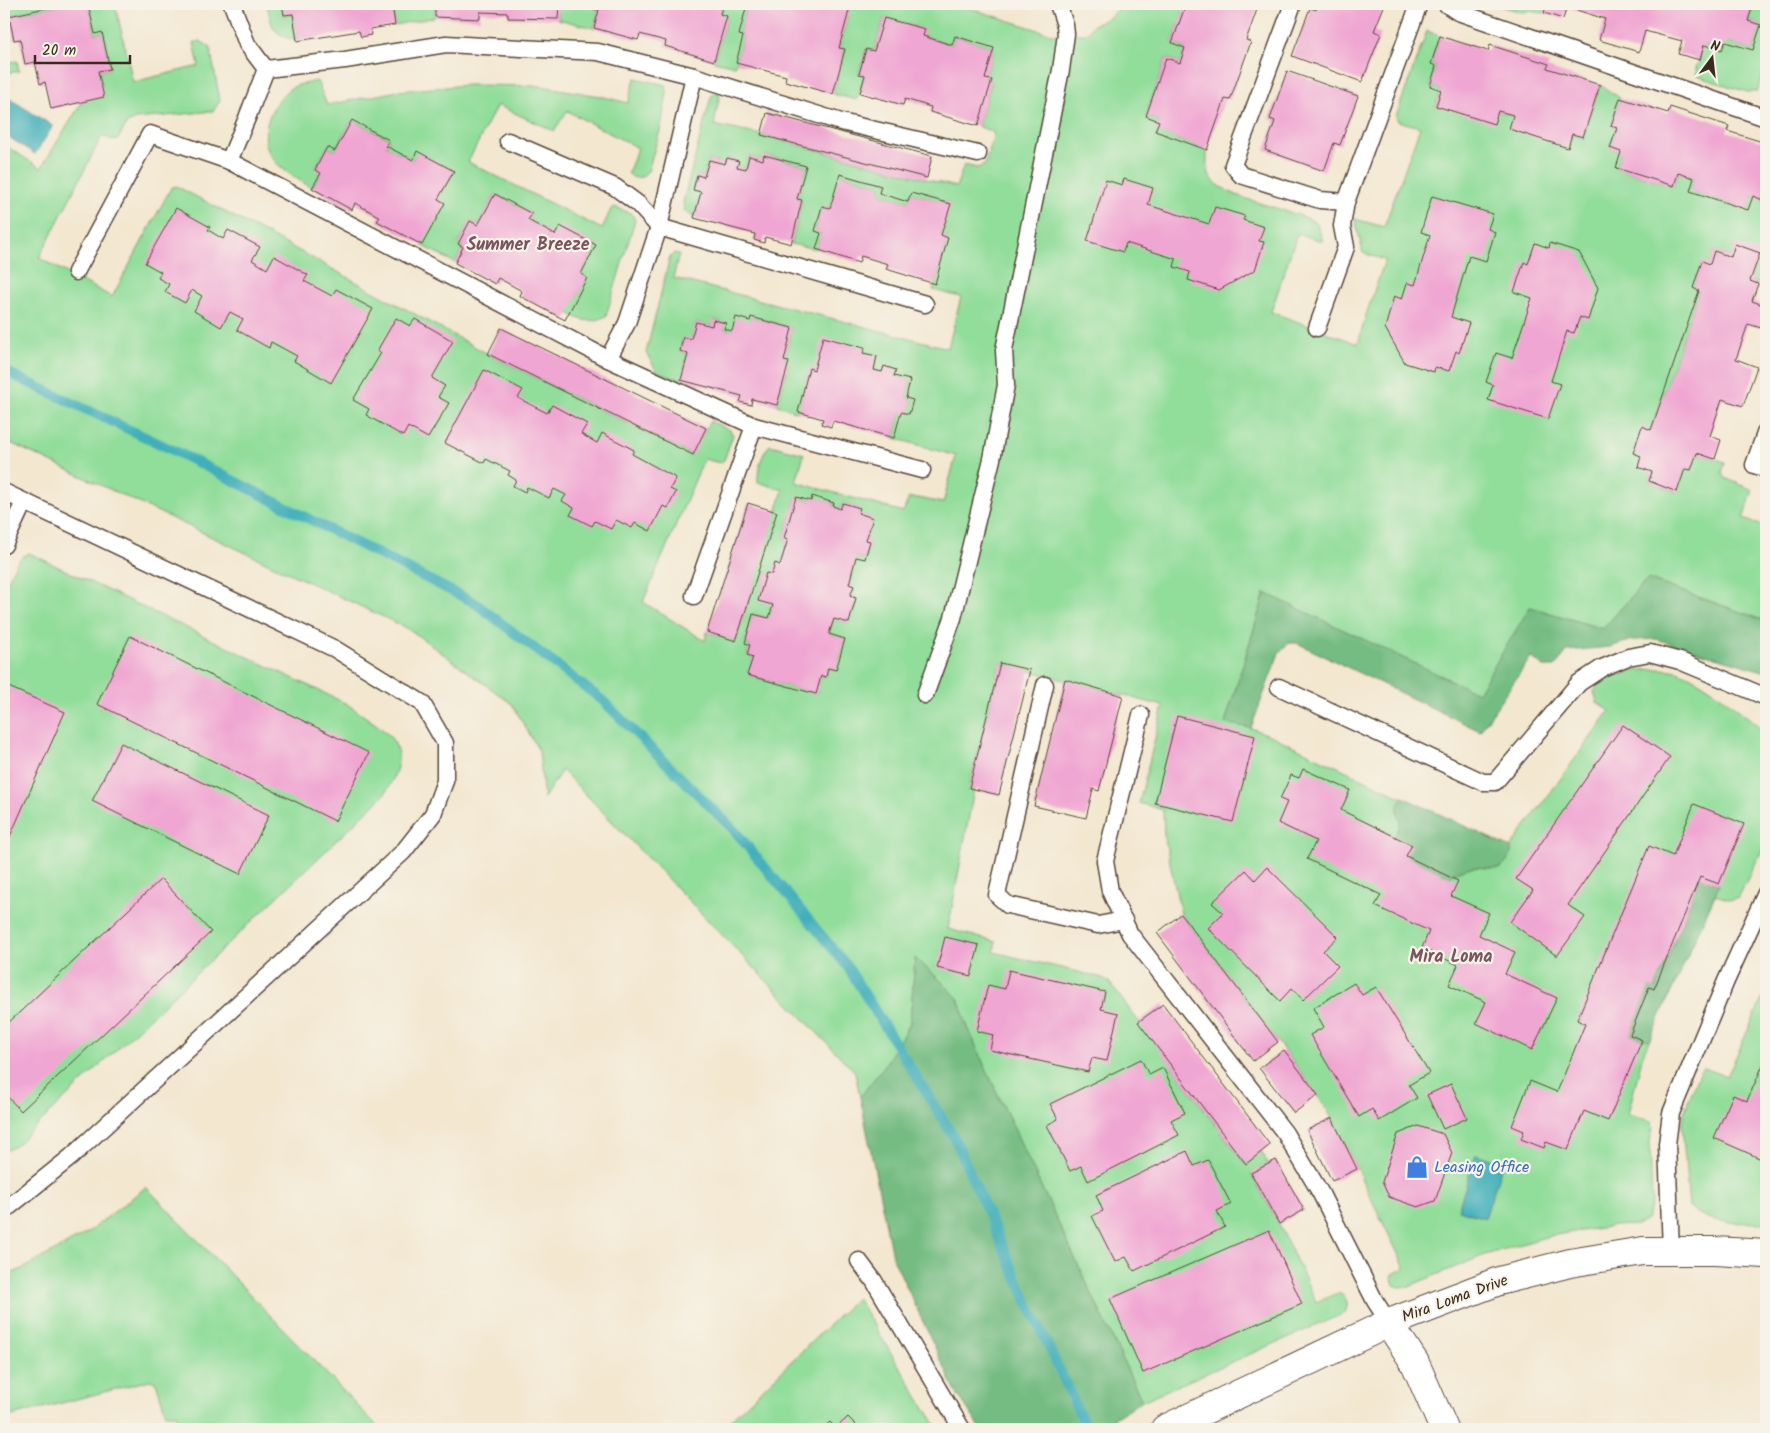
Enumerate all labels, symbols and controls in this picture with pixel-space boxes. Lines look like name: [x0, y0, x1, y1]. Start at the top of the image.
scale bar: [35, 32, 130, 64]
north arrow: [1688, 32, 1738, 82]
text: N: [1708, 35, 1722, 58]
text: 20 m: [42, 39, 76, 63]
district label: Summer Breeze: [466, 231, 590, 260]
district label: Mira Loma: [1410, 943, 1492, 972]
shop icon: Leasing Office: [1404, 1154, 1430, 1180]
place label: Leasing Office: [1434, 1155, 1529, 1180]
street label: Mira Loma Drive: [1398, 1268, 1512, 1330]

